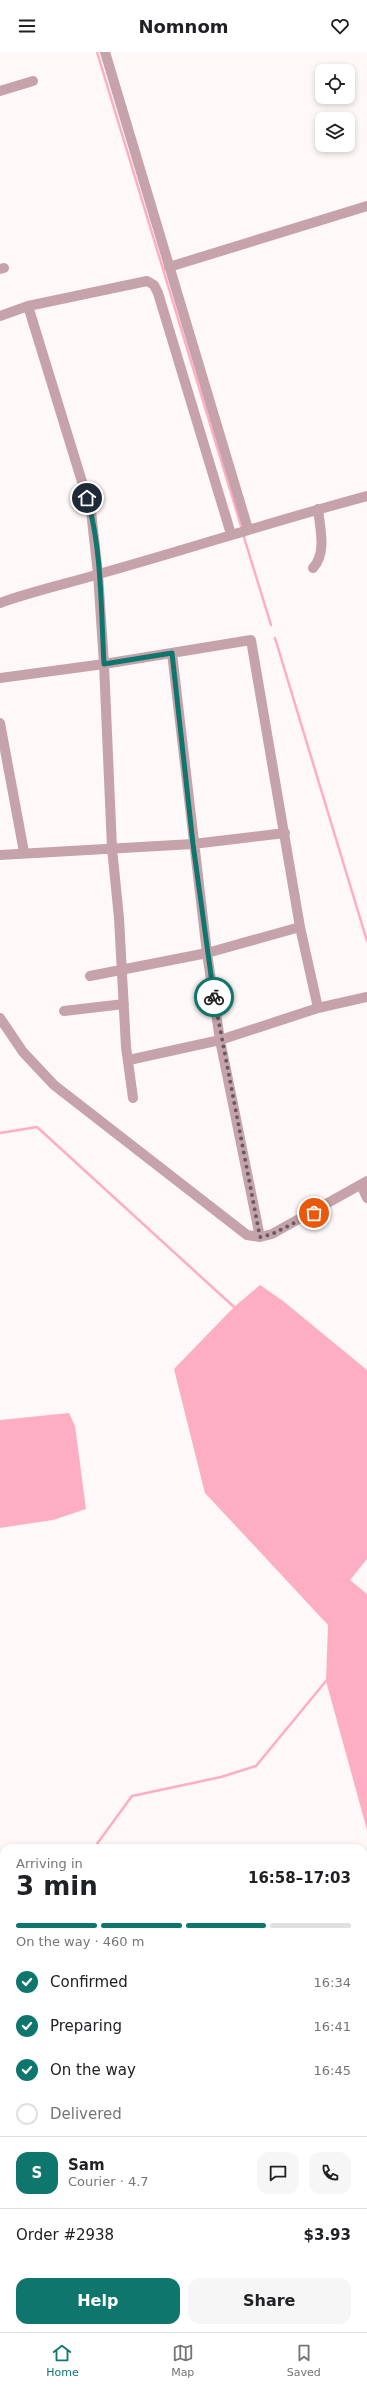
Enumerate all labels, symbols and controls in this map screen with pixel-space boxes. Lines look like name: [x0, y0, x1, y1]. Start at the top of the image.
icon: menu: [16, 15, 38, 37]
icon: heart: [329, 15, 351, 37]
text: Nomnom: [138, 16, 229, 37]
map controls: [315, 64, 355, 152]
button: locate: [315, 64, 355, 104]
button: layers: [315, 112, 355, 152]
pin: [70, 481, 104, 515]
icon: home: [76, 487, 98, 509]
courier: [194, 977, 234, 1017]
icon: bike: [203, 986, 225, 1008]
pin: [297, 1196, 331, 1230]
icon: bag: [303, 1202, 325, 1224]
text: Arriving in: [16, 1856, 83, 1871]
text: 16:58–17:03: [248, 1869, 351, 1887]
text: 3 min: [16, 1871, 98, 1901]
text: On the way · 460 m: [16, 1934, 144, 1949]
icon: check: [16, 1971, 38, 1993]
text: Confirmed: [50, 1973, 128, 1991]
text: 16:34: [314, 1975, 351, 1990]
icon: check: [16, 2015, 38, 2037]
text: Preparing: [50, 2017, 122, 2035]
text: 16:41: [314, 2019, 351, 2034]
icon: check: [16, 2059, 38, 2081]
text: On the way: [50, 2061, 136, 2079]
text: 16:45: [314, 2063, 351, 2078]
text: Delivered: [50, 2105, 122, 2123]
button: chat: [257, 2152, 299, 2194]
button: phone: [309, 2152, 351, 2194]
text: Sam: [68, 2156, 105, 2174]
text: S: [32, 2164, 42, 2182]
text: Courier · 4.7: [68, 2174, 149, 2189]
text: Order #2938: [16, 2226, 114, 2244]
text: $3.93: [304, 2226, 351, 2244]
button: Help: [16, 2278, 180, 2324]
button: Share: [188, 2278, 351, 2324]
tab: Home: [46, 2342, 79, 2379]
tab: Map: [171, 2342, 194, 2379]
tab: Saved: [287, 2342, 321, 2379]

